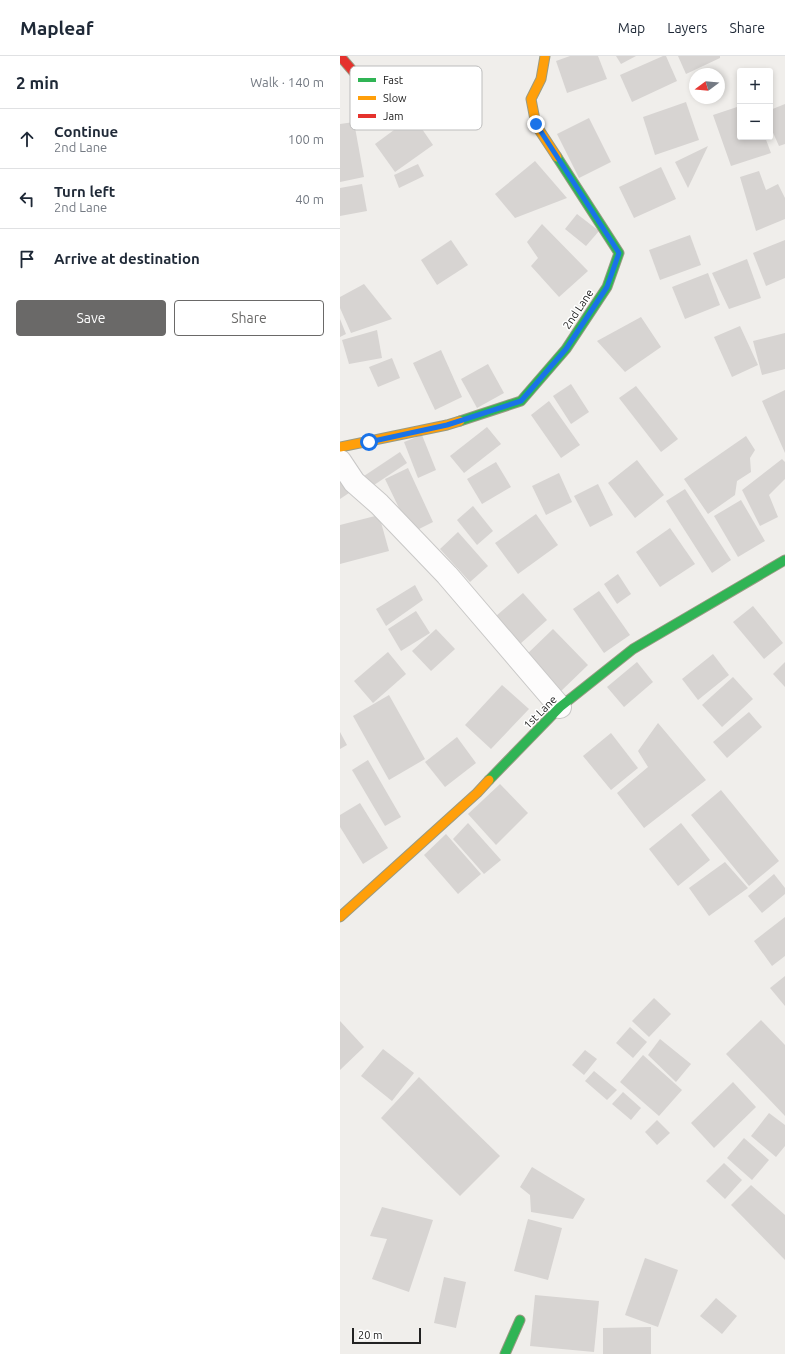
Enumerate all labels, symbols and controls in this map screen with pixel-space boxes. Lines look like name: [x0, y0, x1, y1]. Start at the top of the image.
text: Mapleaf: [20, 17, 93, 39]
text: Map: [618, 20, 645, 36]
text: Layers: [667, 20, 707, 36]
text: Share: [729, 20, 765, 36]
legend: [350, 66, 482, 130]
north arrow: [689, 68, 725, 104]
map controls: [737, 68, 773, 140]
button: +: [737, 68, 773, 104]
text: 2 min: [16, 73, 59, 92]
text: Fast: [383, 74, 404, 86]
text: Walk · 140 m: [250, 75, 324, 89]
text: Slow: [383, 92, 407, 104]
button: −: [737, 104, 773, 140]
text: Jam: [383, 110, 404, 122]
route end: [527, 115, 545, 133]
text: Continue: [54, 123, 118, 140]
icon: ahead: [16, 128, 38, 150]
text: 100 m: [288, 132, 324, 146]
text: 2nd Lane: [54, 140, 107, 154]
text: Turn left: [54, 183, 115, 200]
icon: left: [16, 188, 38, 210]
text: 40 m: [295, 192, 324, 206]
text: 2nd Lane: [54, 200, 107, 214]
icon: arrive: [16, 248, 38, 270]
text: Arrive at destination: [54, 250, 200, 267]
street label: 2nd Lane: [560, 287, 596, 331]
button: Save: [16, 300, 166, 336]
button: Share: [174, 300, 324, 336]
route start: [360, 433, 378, 451]
street label: 1st Lane: [521, 693, 559, 731]
scale bar: [352, 1326, 421, 1345]
text: 20 m: [358, 1329, 382, 1341]

